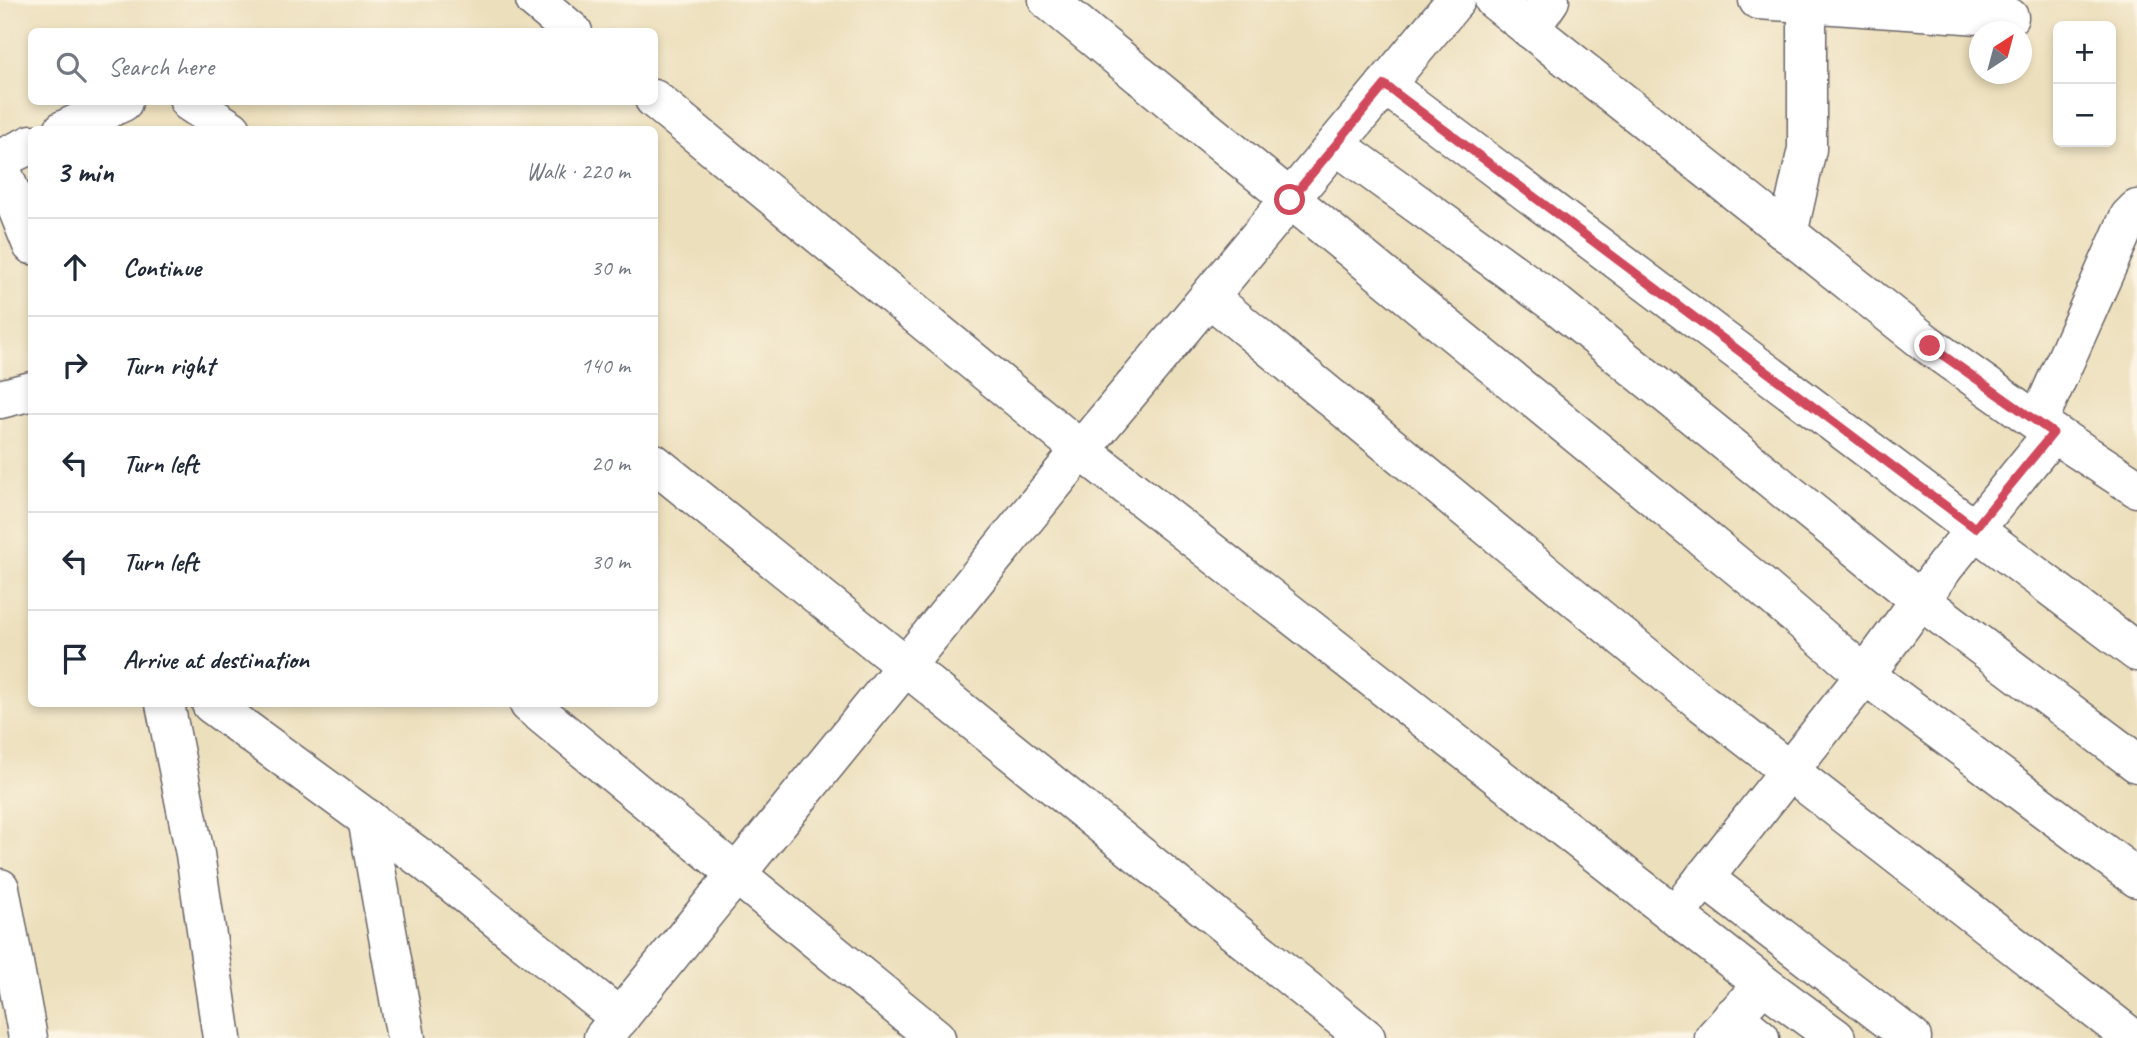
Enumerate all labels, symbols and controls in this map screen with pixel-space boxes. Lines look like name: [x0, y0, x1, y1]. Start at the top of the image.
north arrow: [1969, 21, 2032, 84]
map controls: [2053, 21, 2116, 147]
button: +: [2053, 21, 2116, 84]
search box: [28, 28, 658, 105]
icon: search: [52, 48, 90, 86]
text: Search here: [108, 50, 214, 83]
button: −: [2053, 84, 2116, 147]
text: 3 min: [56, 153, 113, 191]
text: Walk · 220 m: [526, 157, 630, 186]
route start: [1274, 184, 1305, 215]
icon: ahead: [56, 248, 94, 286]
text: Continue: [123, 251, 201, 284]
text: 30 m: [591, 253, 630, 282]
route end: [1914, 330, 1945, 361]
icon: right: [56, 346, 94, 384]
text: Turn right: [123, 349, 214, 382]
text: 140 m: [581, 351, 630, 380]
icon: left: [56, 444, 94, 482]
text: Turn left: [123, 447, 198, 480]
text: 20 m: [591, 449, 630, 478]
icon: left: [56, 542, 94, 580]
text: Turn left: [123, 545, 198, 578]
text: 30 m: [591, 547, 630, 576]
icon: arrive: [56, 640, 94, 678]
text: Arrive at destination: [123, 643, 309, 676]

